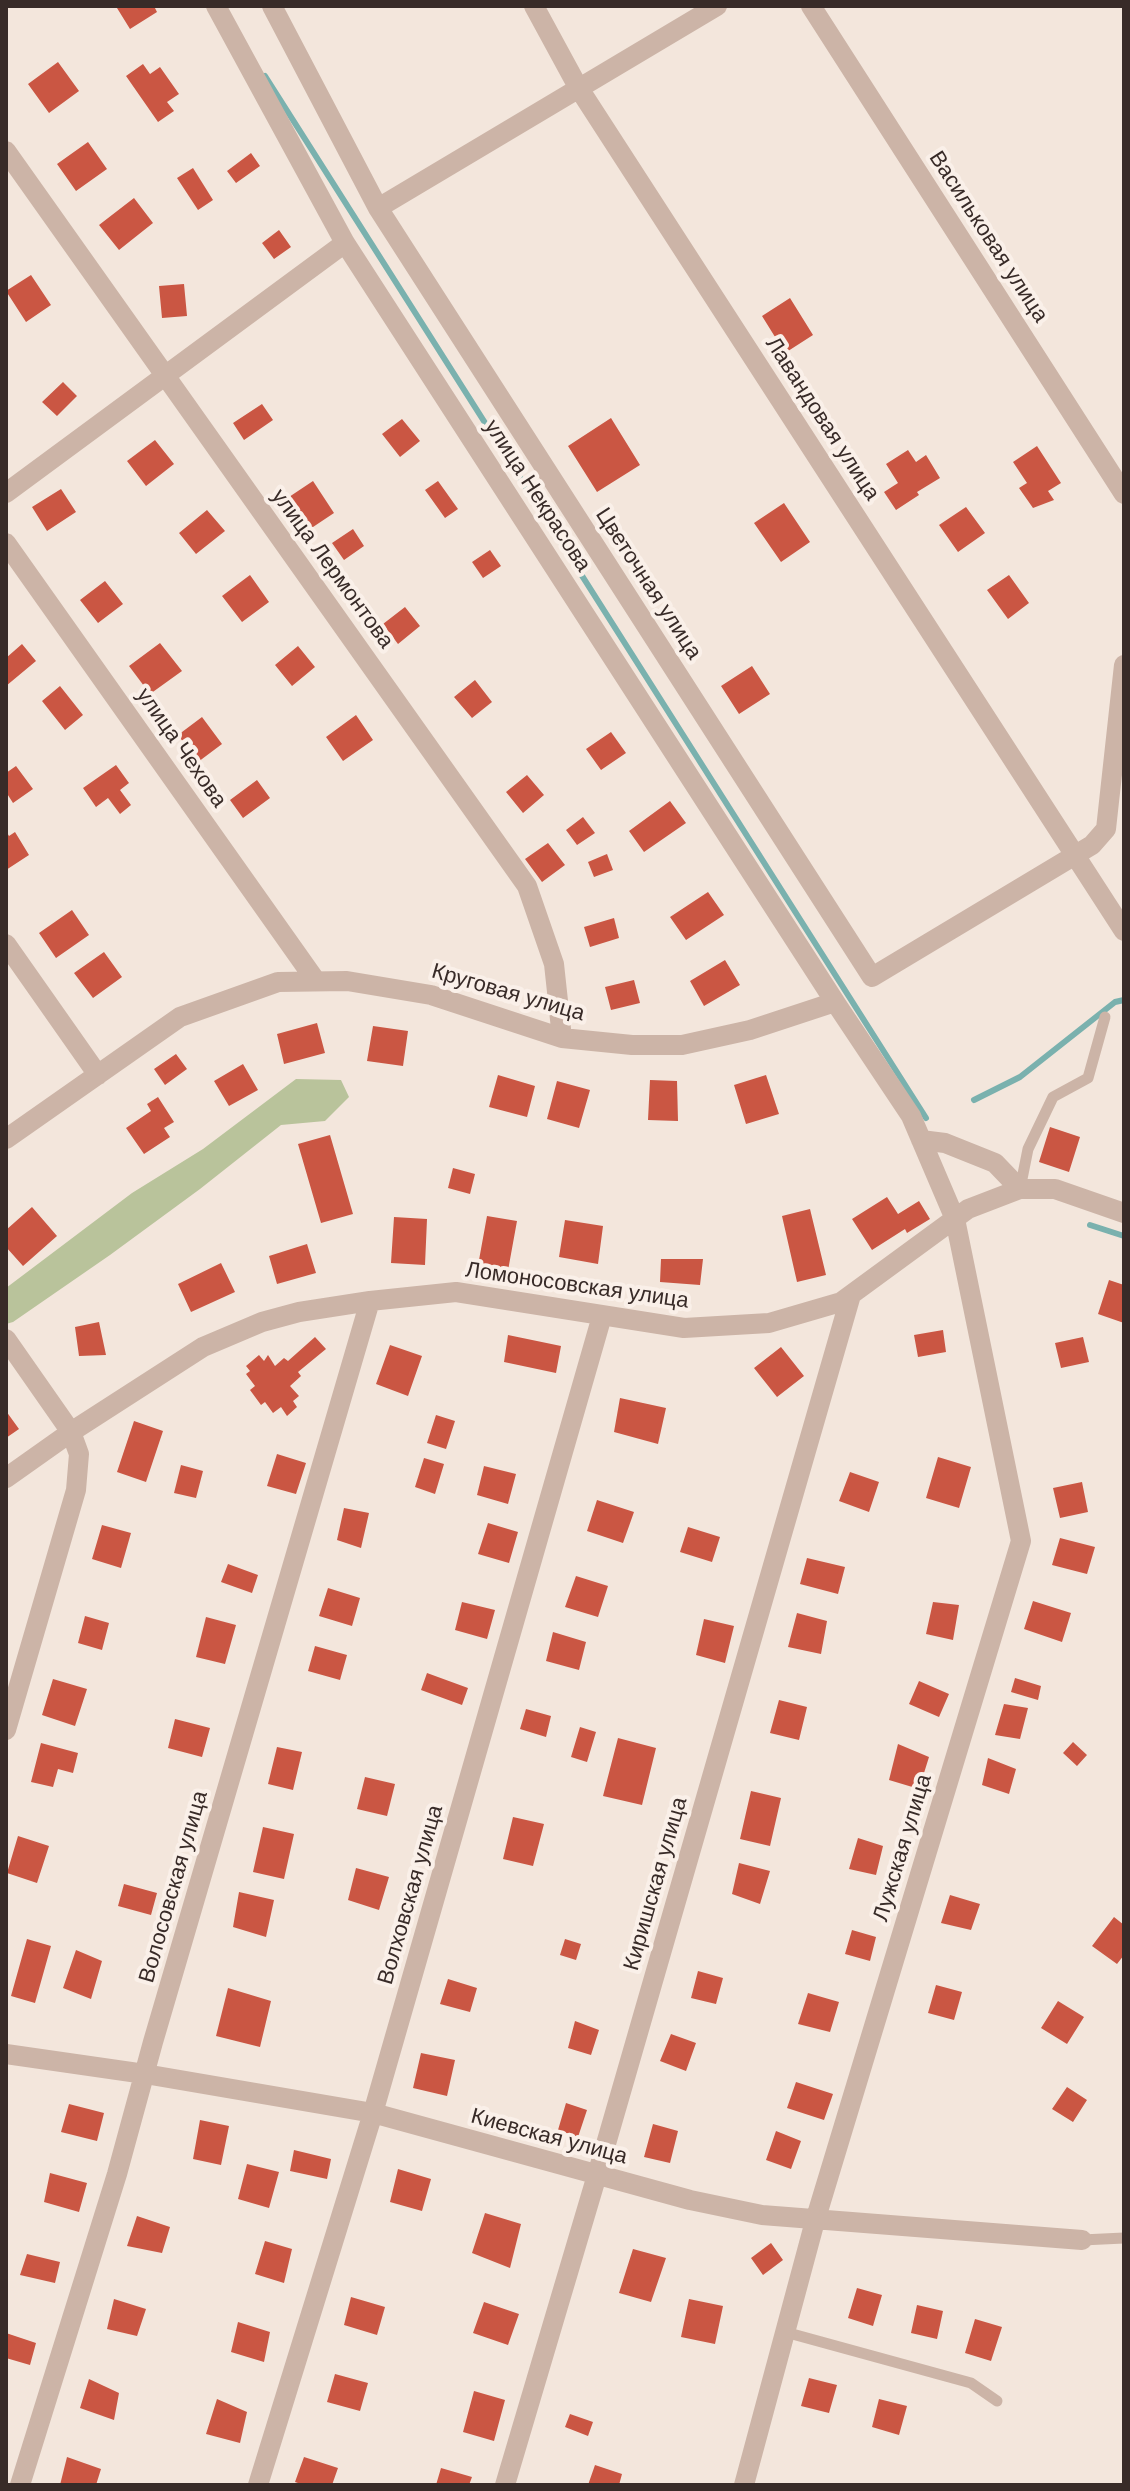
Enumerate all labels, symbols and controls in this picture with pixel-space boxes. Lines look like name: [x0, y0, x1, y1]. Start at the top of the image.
street label: Васильковая улица: [923, 146, 1053, 328]
street label: Лавандовая улица: [759, 332, 885, 506]
street label: улица Некрасова: [478, 415, 596, 577]
street label: улица Лермонтова: [265, 484, 399, 654]
street label: Цветочная улица: [589, 503, 707, 665]
street label: улица Чехова: [130, 683, 232, 813]
street label: Круговая улица: [429, 959, 587, 1027]
street label: Ломоносовская улица: [464, 1257, 690, 1315]
street label: Лужская улица: [868, 1771, 938, 1925]
street label: Волосовская улица: [134, 1788, 214, 1986]
street label: Киришская улица: [619, 1794, 693, 1974]
street label: Волховская улица: [373, 1802, 449, 1988]
street label: Киевская улица: [468, 2103, 630, 2171]

